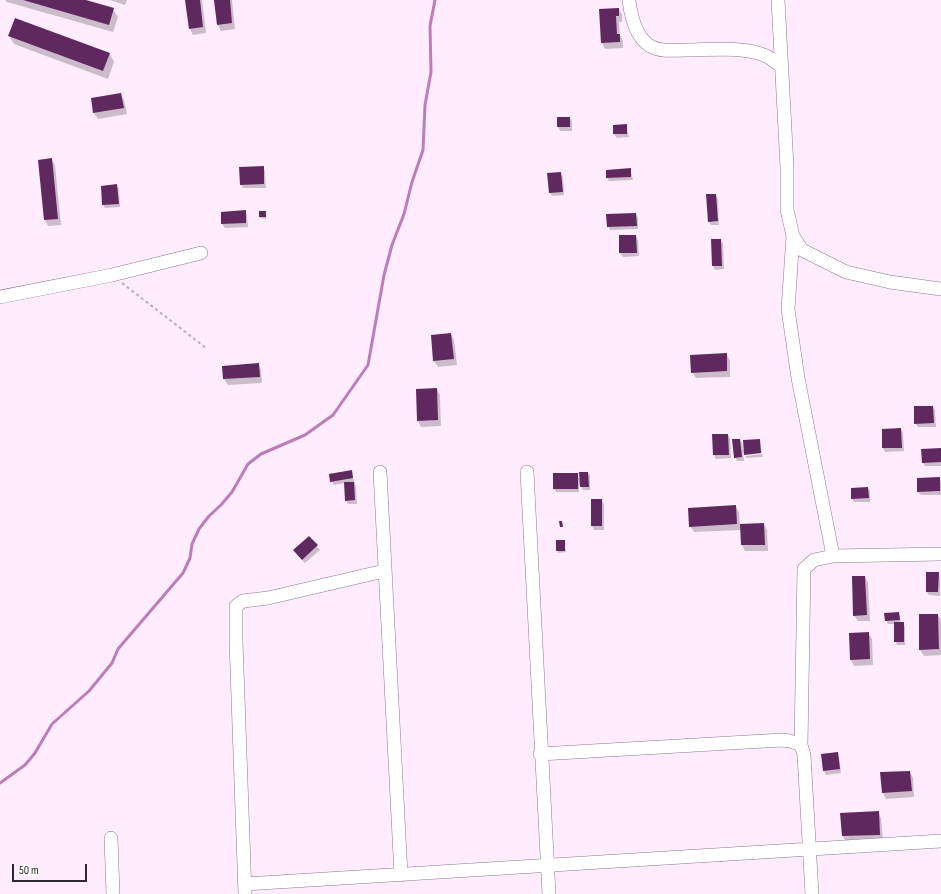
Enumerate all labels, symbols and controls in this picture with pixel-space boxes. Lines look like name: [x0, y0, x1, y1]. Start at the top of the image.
scale bar: [14, 856, 89, 882]
text: 50 m: [19, 863, 39, 878]

